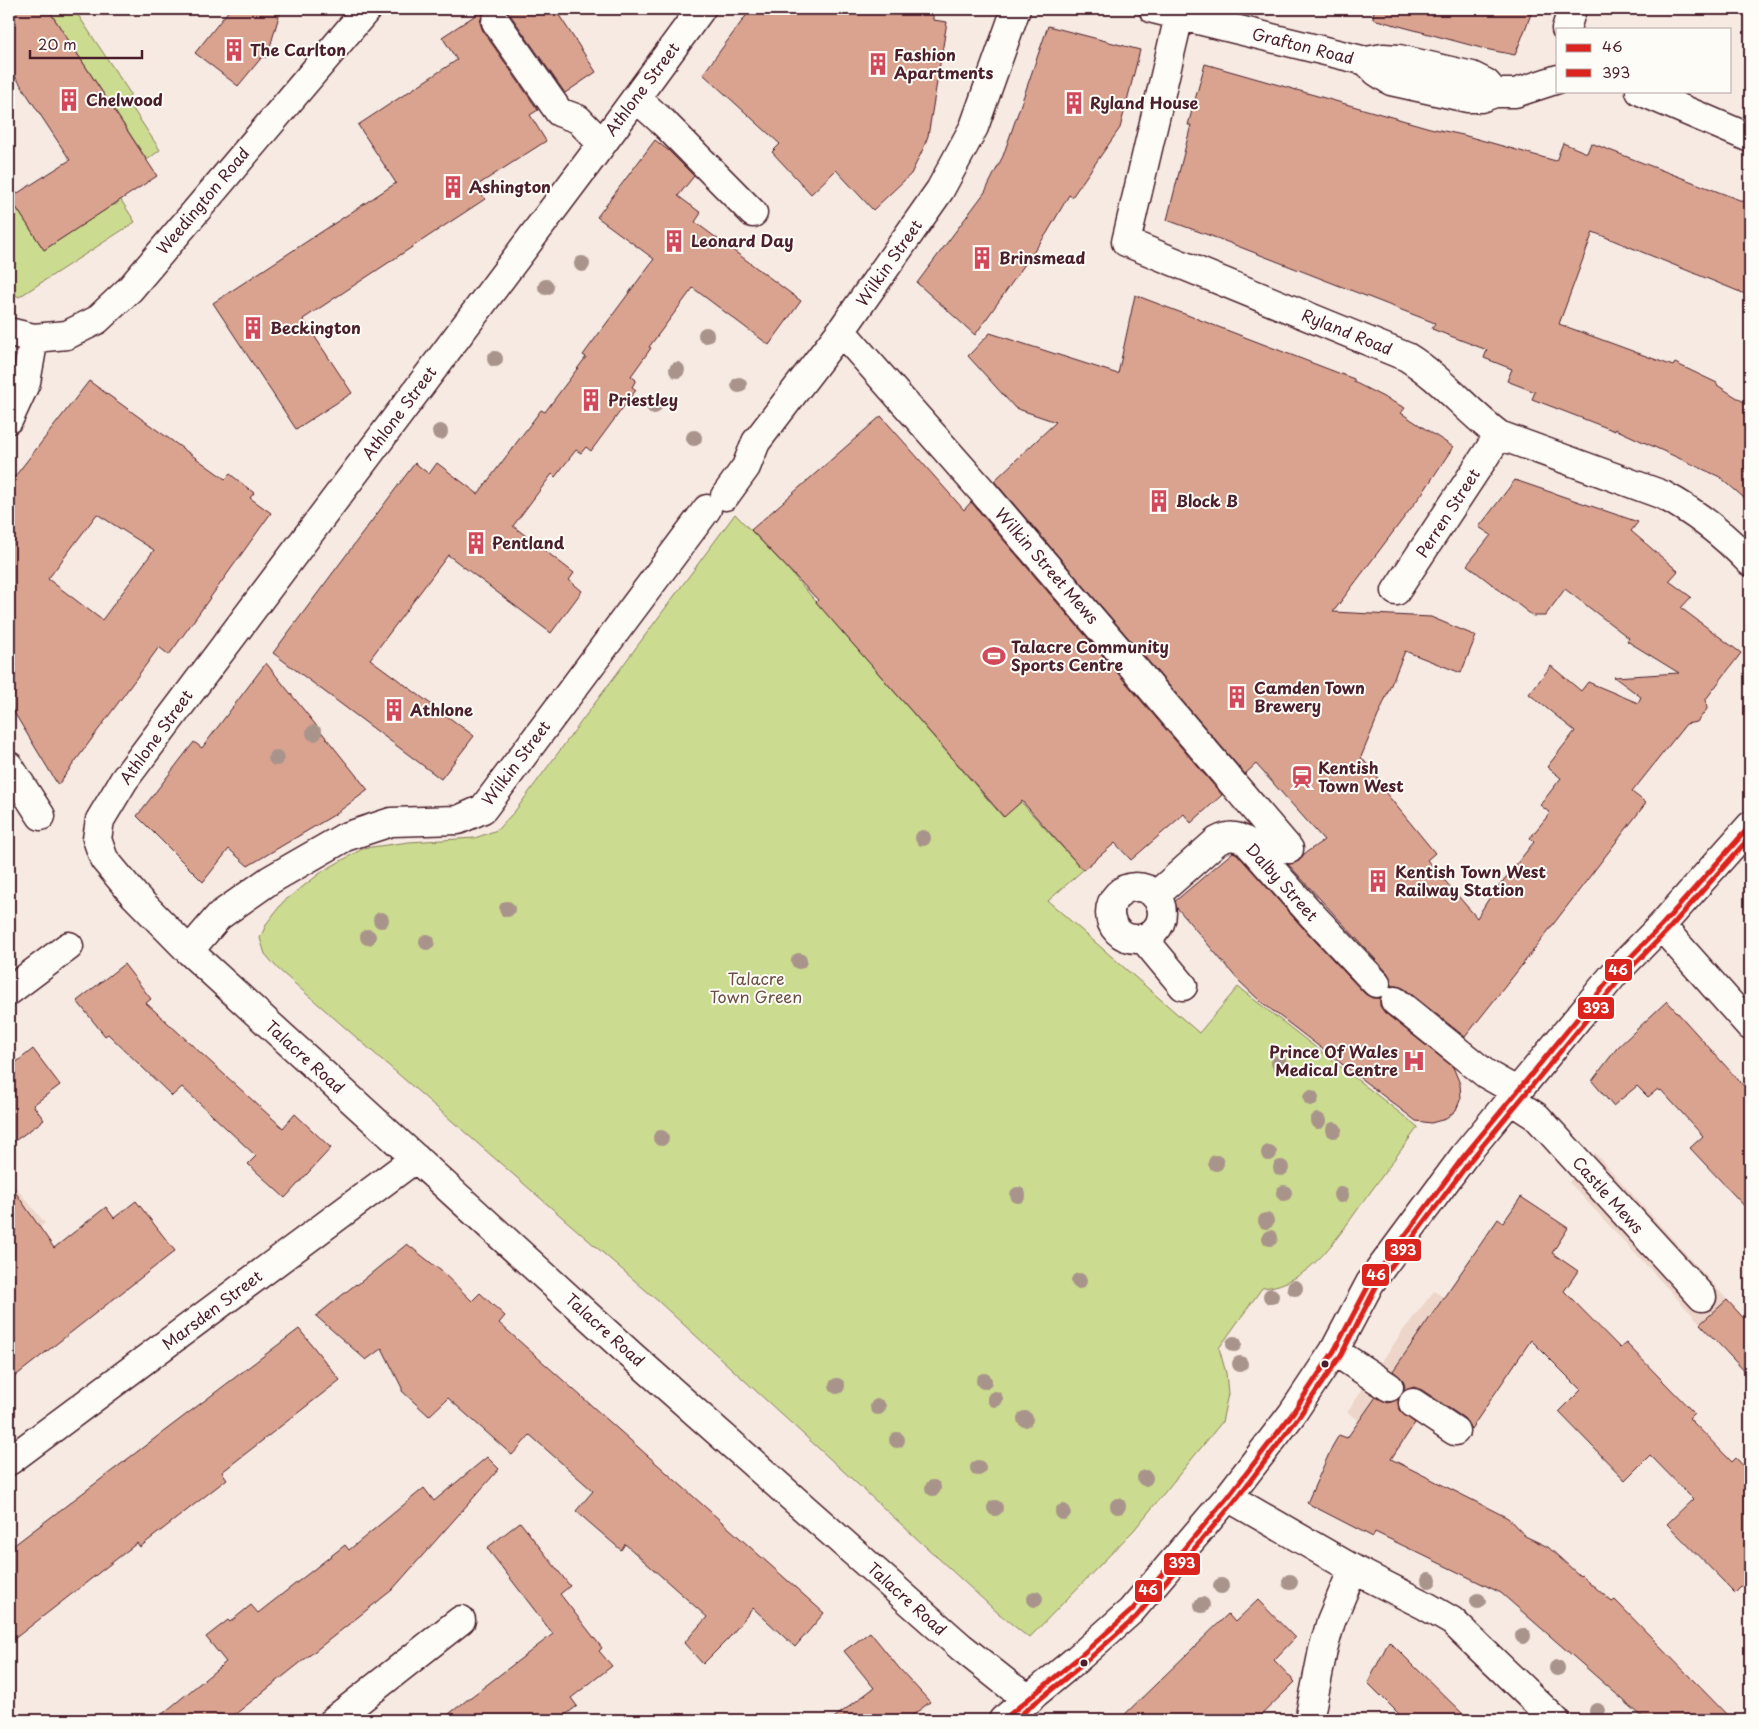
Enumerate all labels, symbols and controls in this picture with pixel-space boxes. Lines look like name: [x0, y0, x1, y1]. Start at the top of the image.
street label: Grafton Road: [1250, 21, 1357, 69]
scale bar: [30, 28, 142, 60]
legend: [1556, 28, 1732, 92]
text: 20 m: [38, 32, 77, 55]
text: 46: [1602, 34, 1622, 57]
street label: Athlone Street: [598, 36, 685, 140]
building icon: The Carlton: [221, 37, 247, 63]
place label: The Carlton: [250, 37, 346, 61]
place label: Fashion Apartments: [894, 42, 993, 84]
building icon: Fashion Apartments: [865, 51, 891, 77]
text: 393: [1602, 60, 1630, 83]
building icon: Chelwood: [56, 87, 82, 113]
place label: Chelwood: [86, 87, 163, 111]
building icon: Ryland House: [1061, 90, 1087, 116]
place label: Ryland House: [1090, 90, 1199, 114]
street label: Weedington Road: [150, 141, 254, 259]
building icon: Ashington: [440, 174, 466, 200]
place label: Ashington: [469, 174, 551, 198]
street label: Wilkin Street: [849, 214, 927, 311]
building icon: Leonard Day: [661, 228, 687, 254]
place label: Leonard Day: [691, 228, 794, 252]
building icon: Brinsmead: [969, 245, 995, 271]
place label: Brinsmead: [999, 245, 1086, 269]
street label: Ryland Road: [1298, 302, 1396, 360]
building icon: Beckington: [240, 315, 266, 341]
place label: Beckington: [270, 315, 361, 339]
street label: Athlone Street: [355, 360, 442, 464]
building icon: Priestley: [578, 387, 604, 413]
place label: Priestley: [608, 387, 678, 411]
street label: Perren Street: [1409, 463, 1485, 562]
building icon: Block B: [1146, 488, 1172, 514]
place label: Block B: [1176, 488, 1238, 512]
street label: Wilkin Street Mews: [990, 502, 1105, 629]
building icon: Pentland: [463, 530, 489, 556]
place label: Pentland: [492, 530, 565, 554]
place label: Talacre Community Sports Centre: [1011, 634, 1169, 676]
sports icon: Talacre Community Sports Centre: [981, 643, 1007, 669]
place label: Camden Town Brewery: [1254, 675, 1365, 717]
street label: Athlone Street: [113, 684, 198, 789]
building icon: Camden Town Brewery: [1224, 684, 1250, 710]
building icon: Athlone: [381, 697, 407, 723]
place label: Athlone: [409, 697, 473, 721]
street label: Wilkin Street: [475, 714, 555, 810]
place label: Kentish Town West: [1318, 755, 1404, 797]
station icon: Kentish Town West: [1289, 764, 1315, 790]
street label: Dalby Street: [1241, 837, 1325, 926]
place label: Kentish Town West Railway Station: [1395, 859, 1547, 901]
building icon: Kentish Town West Railway Station: [1365, 868, 1391, 894]
line badge: 46: [1604, 958, 1633, 982]
text: 46: [1608, 959, 1628, 980]
park label: Talacre Town Green: [710, 966, 802, 1008]
line badge: 393: [1577, 996, 1615, 1020]
text: 393: [1583, 997, 1609, 1018]
street label: Talacre Road: [261, 1014, 351, 1099]
place label: Prince Of Wales Medical Centre: [1269, 1039, 1398, 1081]
hospital icon: Prince Of Wales Medical Centre: [1401, 1048, 1427, 1074]
street label: Castle Mews: [1567, 1150, 1650, 1238]
line badge: 393: [1384, 1238, 1422, 1262]
text: 393: [1390, 1239, 1416, 1260]
line badge: 46: [1361, 1263, 1390, 1287]
street label: Marsden Street: [156, 1264, 266, 1355]
text: 46: [1366, 1264, 1386, 1285]
street label: Talacre Road: [561, 1287, 651, 1372]
unlabelled marker: [1320, 1359, 1330, 1369]
line badge: 393: [1163, 1552, 1201, 1576]
text: 393: [1169, 1552, 1195, 1573]
street label: Talacre Road: [863, 1556, 953, 1641]
line badge: 46: [1134, 1579, 1163, 1603]
text: 46: [1138, 1579, 1158, 1600]
unlabelled marker: [1079, 1658, 1089, 1668]

